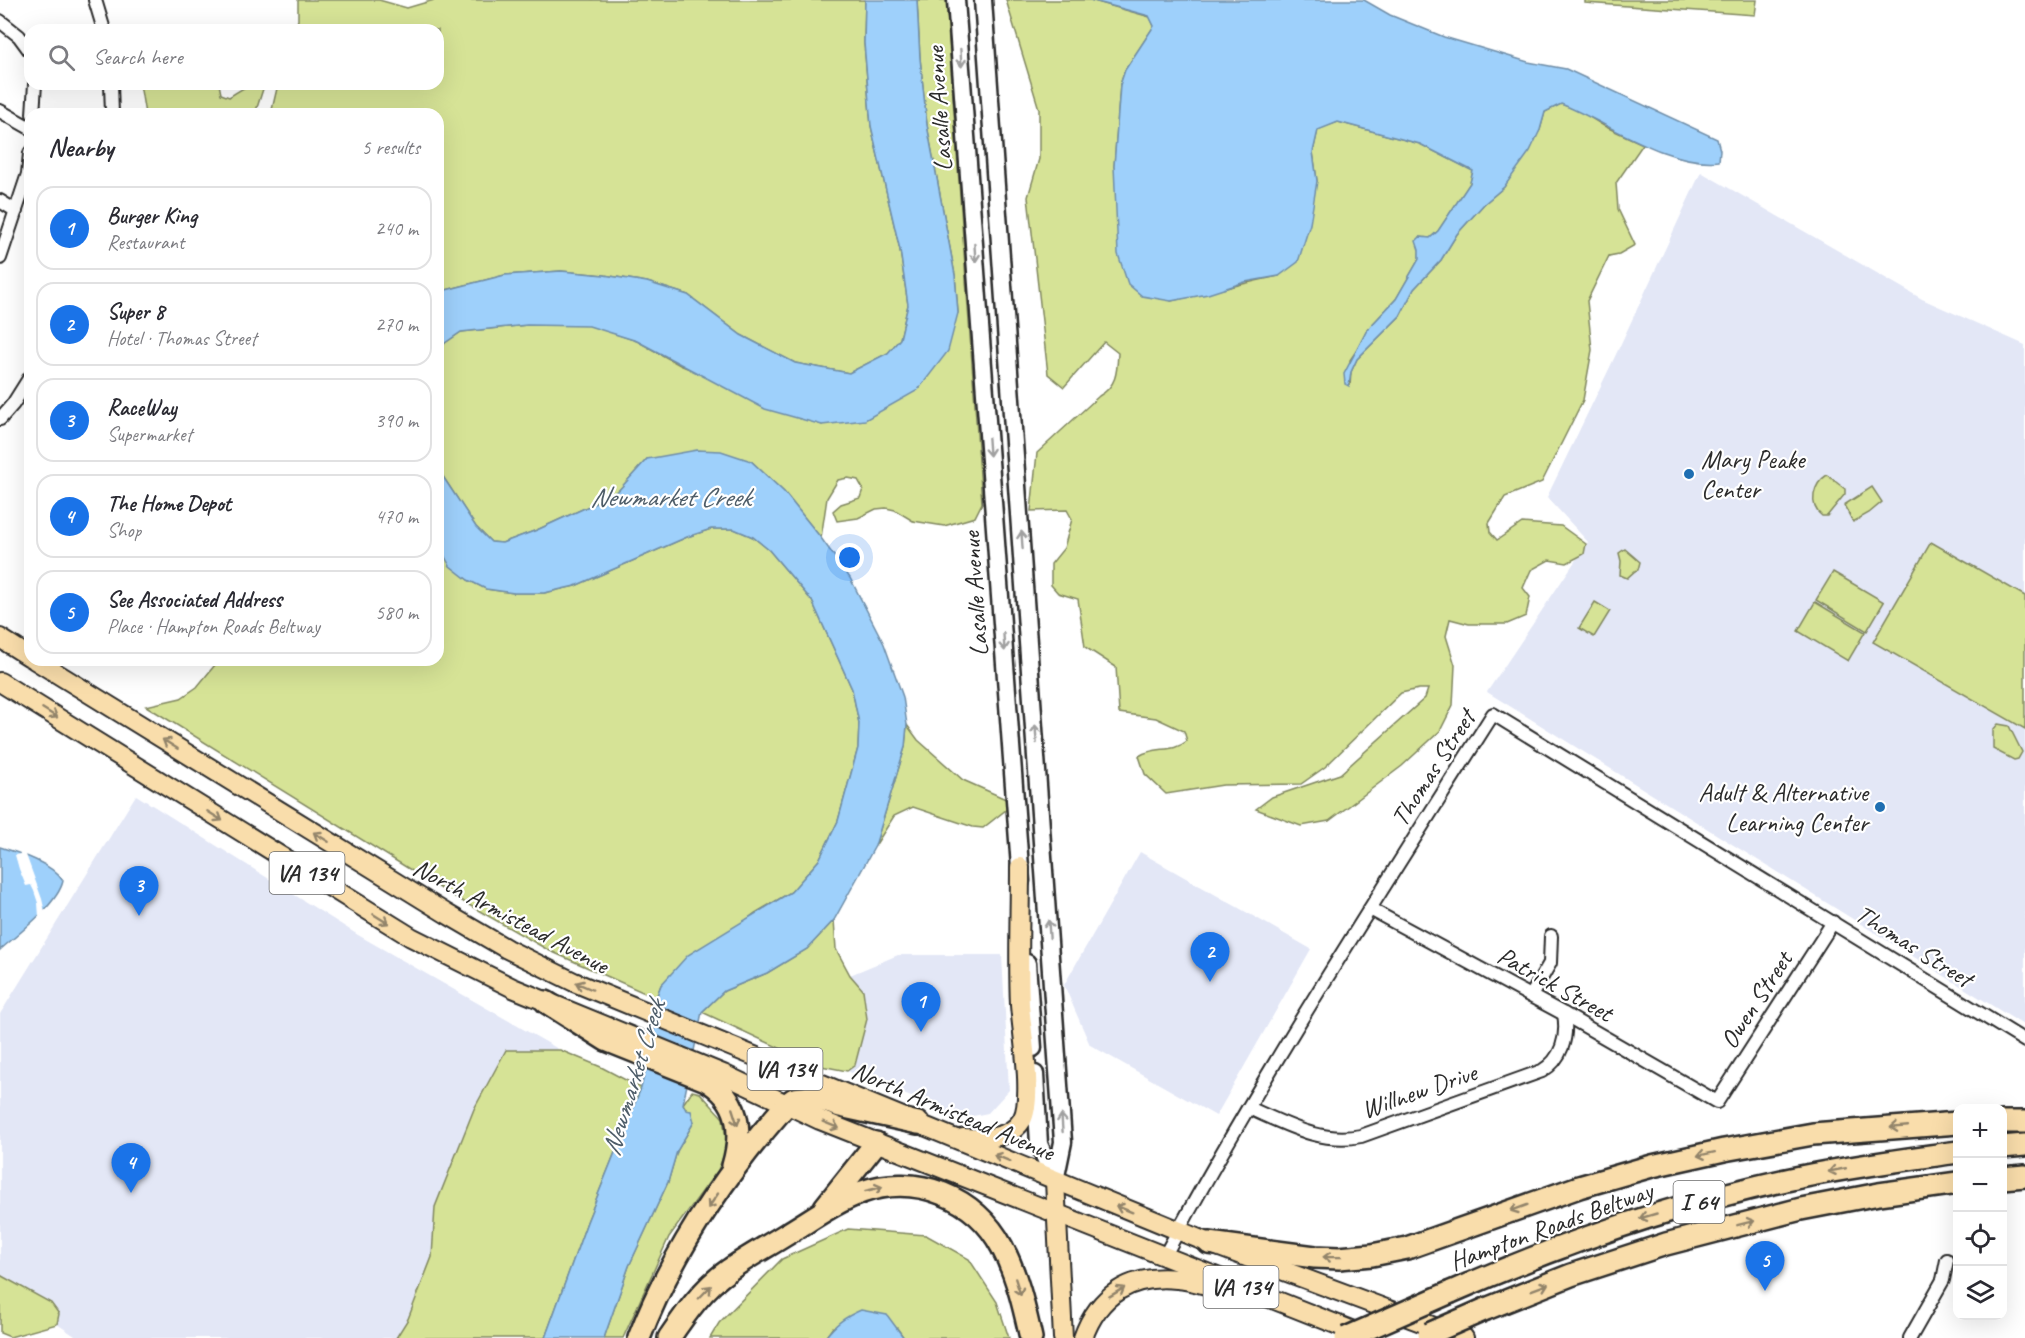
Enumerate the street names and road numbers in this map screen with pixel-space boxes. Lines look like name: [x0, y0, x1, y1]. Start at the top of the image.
street label: Lasalle Avenue: [918, 44, 960, 173]
street label: Lasalle Avenue: [954, 529, 996, 658]
street label: Thomas Street: [1383, 701, 1485, 832]
street label: North Armistead Avenue: [408, 851, 616, 982]
road number: VA 134: [270, 852, 344, 894]
street label: Thomas Street: [1849, 897, 1982, 997]
street label: Patrick Street: [1492, 939, 1621, 1030]
street label: Owen Street: [1712, 943, 1801, 1055]
road number: VA 134: [748, 1048, 822, 1090]
street label: North Armistead Avenue: [847, 1053, 1061, 1169]
street label: Willnew Drive: [1357, 1055, 1483, 1126]
street label: Hampton Roads Beltway: [1445, 1173, 1659, 1278]
road number: I 64: [1674, 1181, 1724, 1223]
road number: VA 134: [1204, 1266, 1278, 1308]

